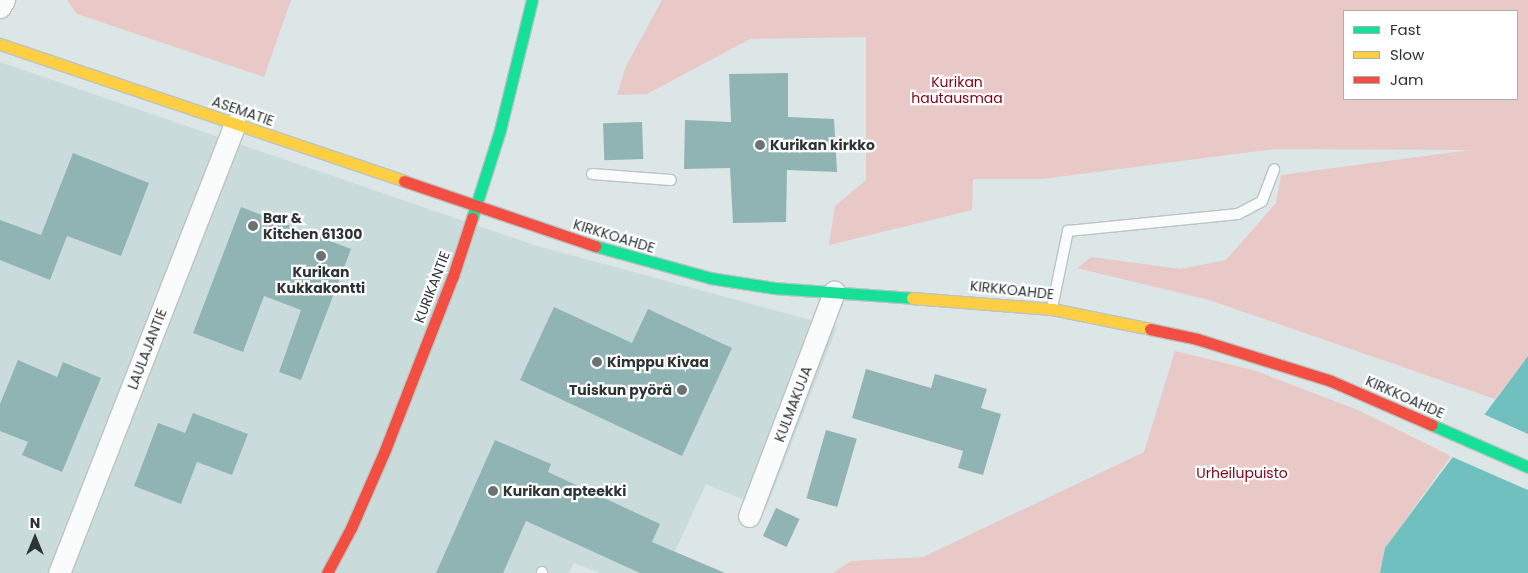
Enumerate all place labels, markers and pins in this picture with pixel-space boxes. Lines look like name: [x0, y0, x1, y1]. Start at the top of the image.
place label: Kurikan kirkko: [770, 137, 875, 153]
marker: Kurikan kirkko: [754, 139, 766, 151]
place label: Bar & Kitchen 61300: [263, 210, 362, 242]
marker: Bar & Kitchen 61300: [247, 220, 259, 232]
marker: Kurikan Kukkakontti: [315, 250, 327, 262]
place label: Kurikan Kukkakontti: [277, 264, 365, 296]
place label: Kimppu Kivaa: [607, 354, 709, 370]
marker: Kimppu Kivaa: [591, 356, 603, 368]
place label: Tuiskun pyörä: [569, 382, 672, 398]
marker: Tuiskun pyörä: [676, 384, 688, 396]
place label: Kurikan apteekki: [503, 483, 626, 499]
marker: Kurikan apteekki: [487, 485, 499, 497]

